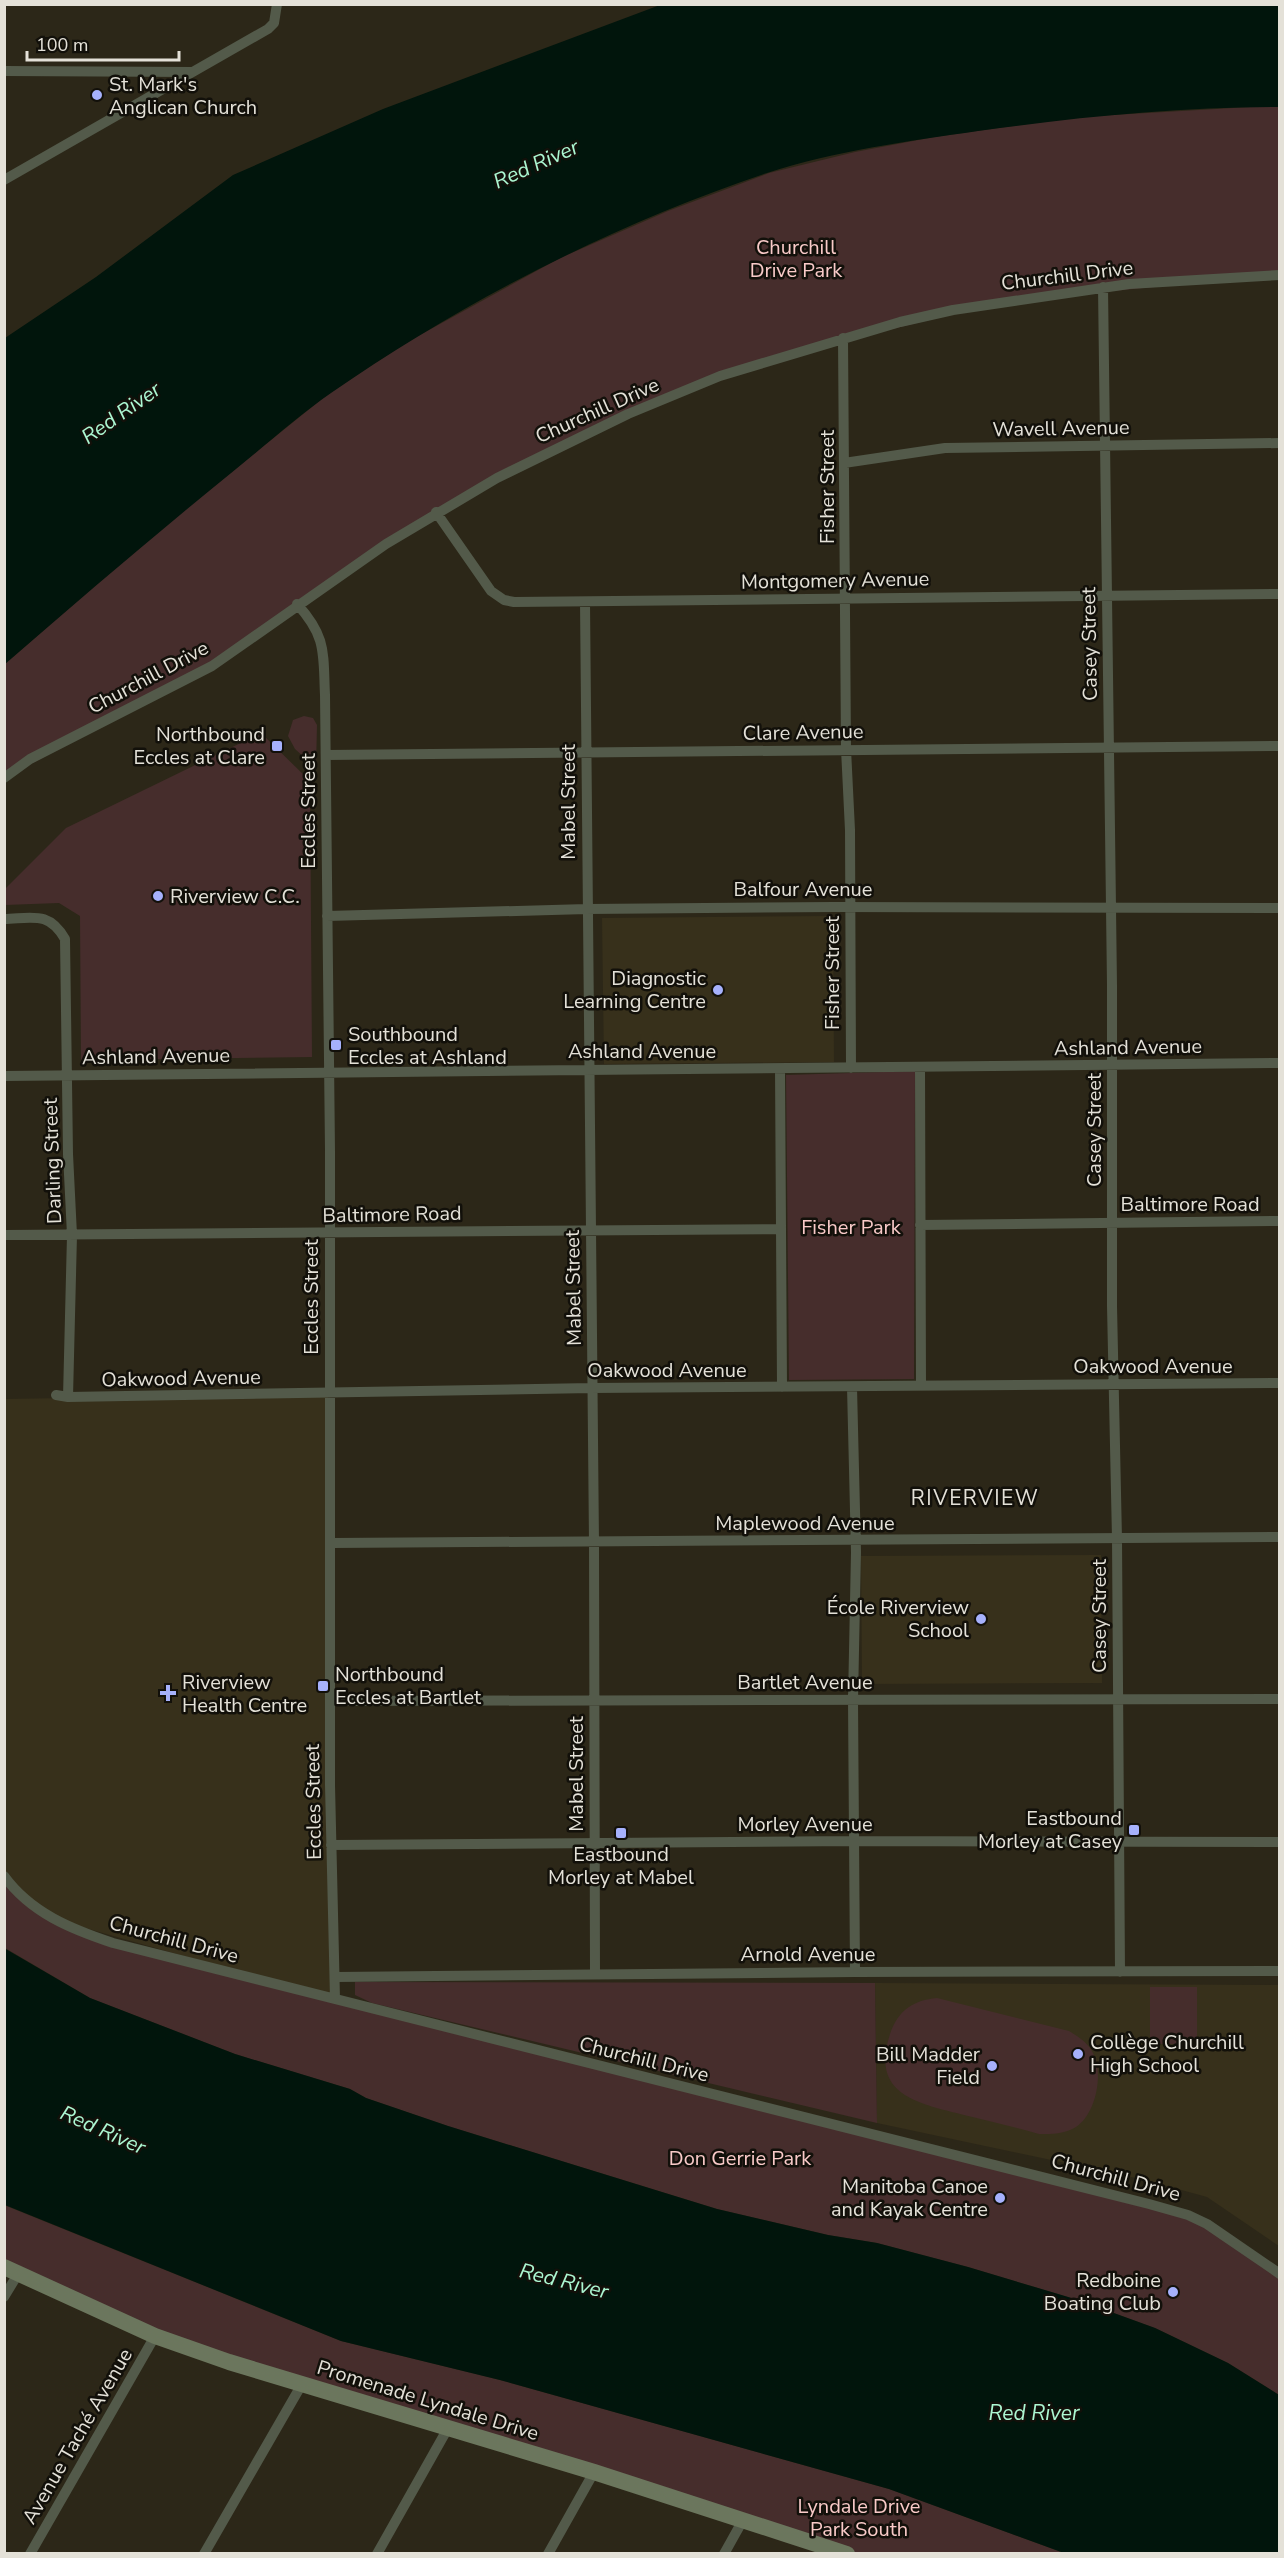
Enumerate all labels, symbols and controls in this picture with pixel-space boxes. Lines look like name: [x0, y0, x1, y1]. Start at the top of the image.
scale bar: [27, 24, 178, 62]
text: 100 m: [36, 33, 88, 57]
place label: St. Mark's Anglican Church: [109, 71, 257, 121]
marker: St. Mark's Anglican Church: [90, 88, 104, 102]
water label: Red River: [489, 133, 584, 195]
park label: Churchill Drive Park: [750, 234, 843, 284]
street label: Churchill Drive: [1000, 254, 1135, 297]
street label: Churchill Drive: [531, 371, 663, 450]
water label: Red River: [76, 375, 167, 451]
street label: Wavell Avenue: [992, 414, 1130, 443]
street label: Fisher Street: [814, 429, 841, 544]
street label: Montgomery Avenue: [741, 565, 929, 596]
street label: Casey Street: [1075, 586, 1104, 701]
street label: Churchill Drive: [83, 634, 213, 721]
street label: Clare Avenue: [742, 718, 864, 747]
place label: Northbound Eccles at Clare: [133, 721, 265, 771]
marker: Northbound Eccles at Clare: [270, 739, 284, 753]
street label: Mabel Street: [555, 743, 582, 860]
street label: Eccles Street: [295, 752, 322, 869]
street label: Balfour Avenue: [734, 876, 872, 903]
place label: Riverview C.C.: [170, 883, 300, 910]
marker: Riverview C.C.: [151, 889, 165, 903]
street label: Fisher Street: [819, 915, 846, 1030]
place label: Diagnostic Learning Centre: [563, 965, 706, 1015]
marker: Diagnostic Learning Centre: [711, 983, 725, 997]
place label: Southbound Eccles at Ashland: [348, 1021, 507, 1071]
street label: Ashland Avenue: [1054, 1033, 1202, 1062]
marker: Southbound Eccles at Ashland: [329, 1038, 343, 1052]
street label: Ashland Avenue: [568, 1038, 716, 1065]
street label: Ashland Avenue: [82, 1042, 230, 1071]
street label: Casey Street: [1081, 1072, 1108, 1187]
street label: Darling Street: [37, 1097, 68, 1224]
street label: Baltimore Road: [1120, 1191, 1260, 1218]
street label: Baltimore Road: [322, 1200, 462, 1229]
park label: Fisher Park: [801, 1214, 902, 1241]
street label: Mabel Street: [559, 1229, 588, 1346]
street label: Eccles Street: [298, 1238, 325, 1355]
street label: Oakwood Avenue: [1073, 1353, 1233, 1380]
street label: Oakwood Avenue: [587, 1357, 747, 1384]
street label: Oakwood Avenue: [101, 1364, 261, 1393]
district label: RIVERVIEW: [911, 1484, 1039, 1512]
street label: Maplewood Avenue: [715, 1510, 895, 1537]
street label: Casey Street: [1086, 1558, 1113, 1673]
place label: École Riverview School: [827, 1594, 969, 1644]
marker: École Riverview School: [974, 1612, 988, 1626]
place label: Northbound Eccles at Bartlet: [335, 1661, 482, 1711]
place label: Riverview Health Centre: [182, 1669, 307, 1719]
street label: Bartlet Avenue: [737, 1669, 873, 1696]
marker: Northbound Eccles at Bartlet: [316, 1679, 330, 1693]
marker: Riverview Health Centre: [159, 1684, 177, 1702]
street label: Mabel Street: [563, 1715, 590, 1832]
street label: Eccles Street: [299, 1743, 328, 1860]
place label: Eastbound Morley at Casey: [978, 1805, 1123, 1855]
street label: Morley Avenue: [737, 1811, 873, 1838]
marker: Eastbound Morley at Casey: [1127, 1823, 1141, 1837]
marker: Eastbound Morley at Mabel: [614, 1826, 628, 1840]
place label: Eastbound Morley at Mabel: [548, 1841, 694, 1891]
street label: Churchill Drive: [106, 1909, 241, 1970]
street label: Arnold Avenue: [741, 1941, 875, 1968]
place label: Collège Churchill High School: [1090, 2029, 1244, 2079]
street label: Churchill Drive: [576, 2030, 712, 2089]
place label: Bill Madder Field: [876, 2041, 980, 2091]
marker: Collège Churchill High School: [1071, 2047, 1085, 2061]
marker: Bill Madder Field: [985, 2059, 999, 2073]
water label: Red River: [56, 2099, 151, 2161]
park label: Don Gerrie Park: [669, 2145, 812, 2172]
street label: Churchill Drive: [1048, 2147, 1183, 2208]
place label: Manitoba Canoe and Kayak Centre: [831, 2173, 988, 2223]
marker: Manitoba Canoe and Kayak Centre: [993, 2191, 1007, 2205]
water label: Red River: [517, 2256, 612, 2306]
place label: Redboine Boating Club: [1044, 2267, 1161, 2317]
marker: Redboine Boating Club: [1166, 2285, 1180, 2299]
street label: Avenue Taché Avenue: [16, 2343, 139, 2529]
street label: Promenade Lyndale Drive: [314, 2354, 542, 2447]
water label: Red River: [989, 2399, 1080, 2427]
park label: Lyndale Drive Park South: [798, 2493, 920, 2543]

